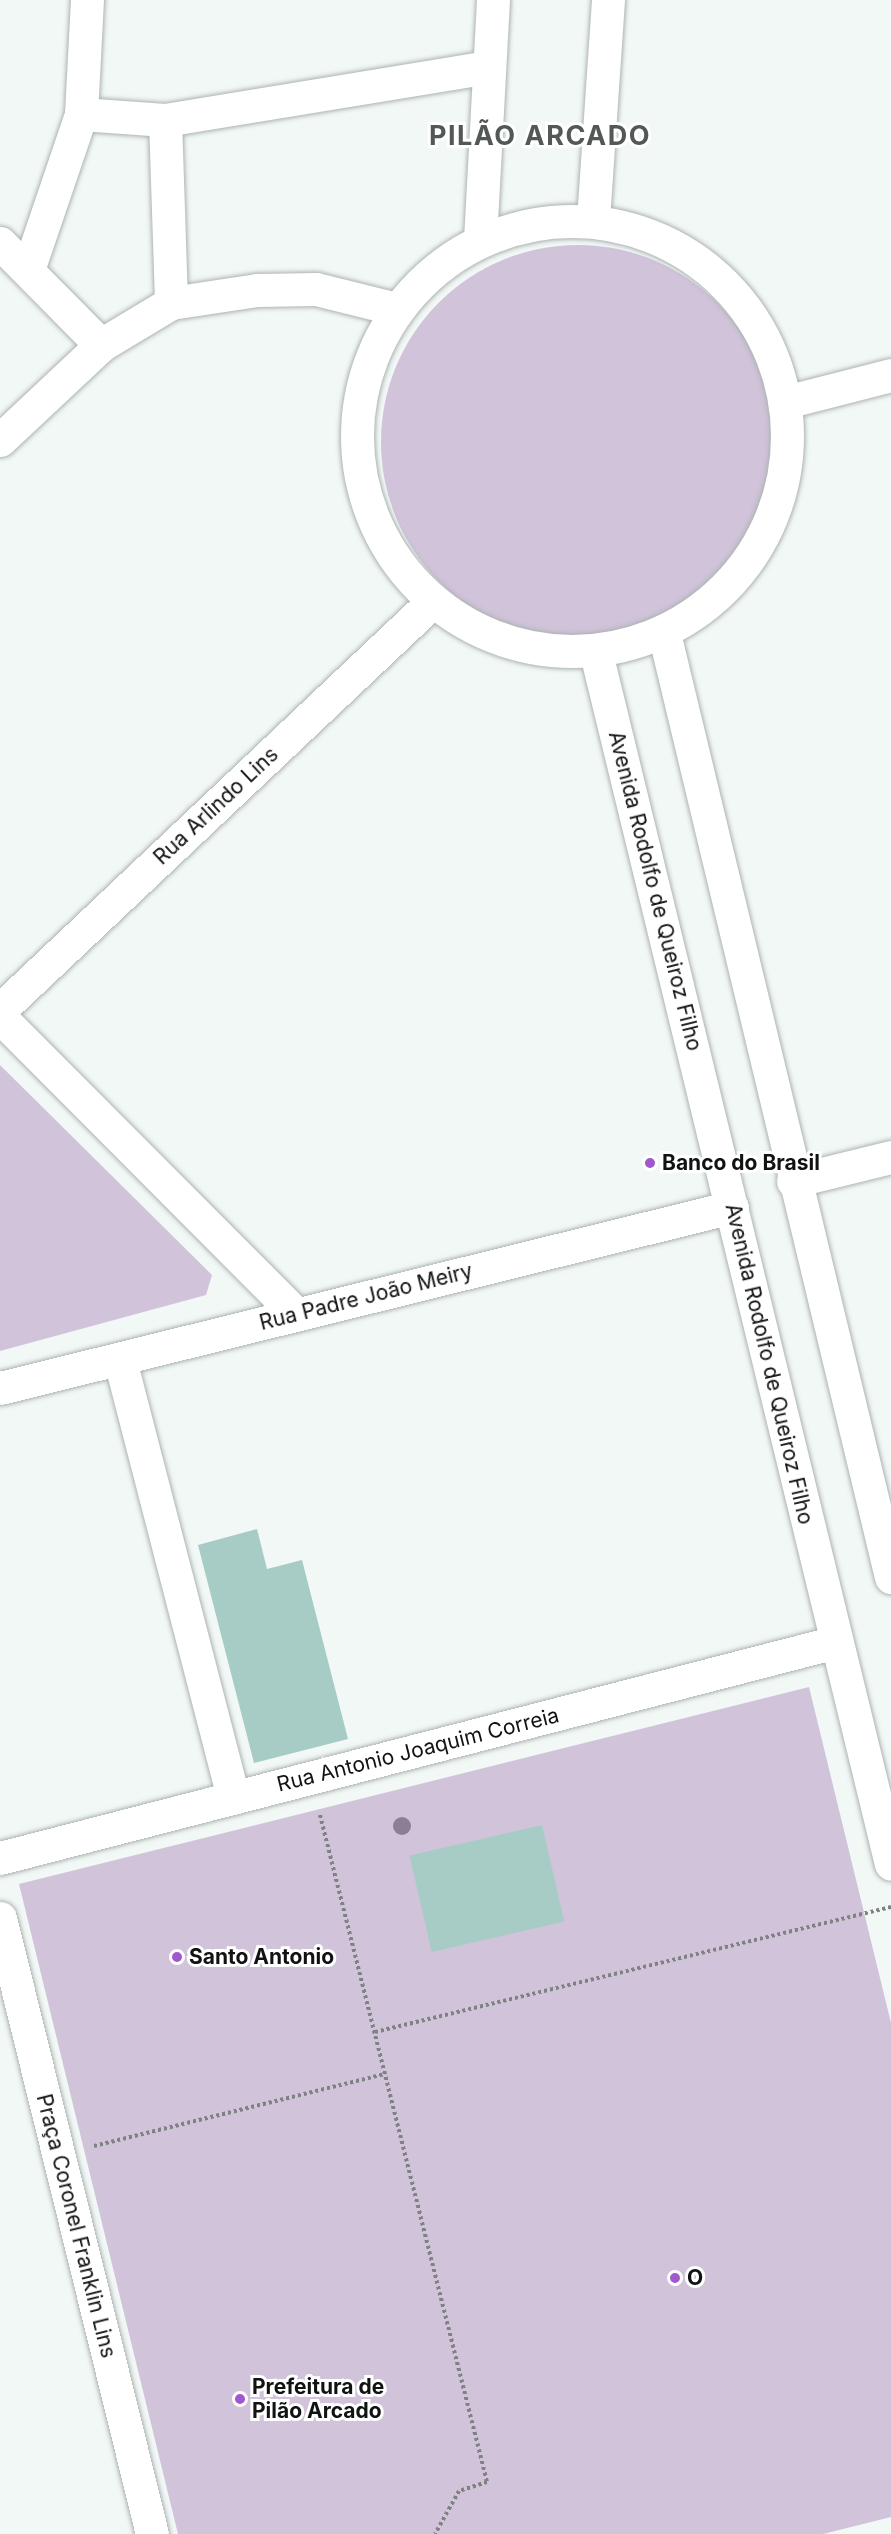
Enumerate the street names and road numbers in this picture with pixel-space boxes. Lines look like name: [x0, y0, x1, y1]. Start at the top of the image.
street label: Avenida Rodolfo de Queiroz Filho: [603, 729, 707, 1053]
street label: Rua Arlindo Lins: [149, 742, 283, 870]
street label: Avenida Rodolfo de Queiroz Filho: [720, 1201, 818, 1527]
street label: Rua Padre João Meiry: [257, 1258, 475, 1336]
street label: Rua Antonio Joaquim Correia: [274, 1703, 562, 1797]
street label: Praça Coronel Franklin Lins: [31, 2091, 121, 2361]

